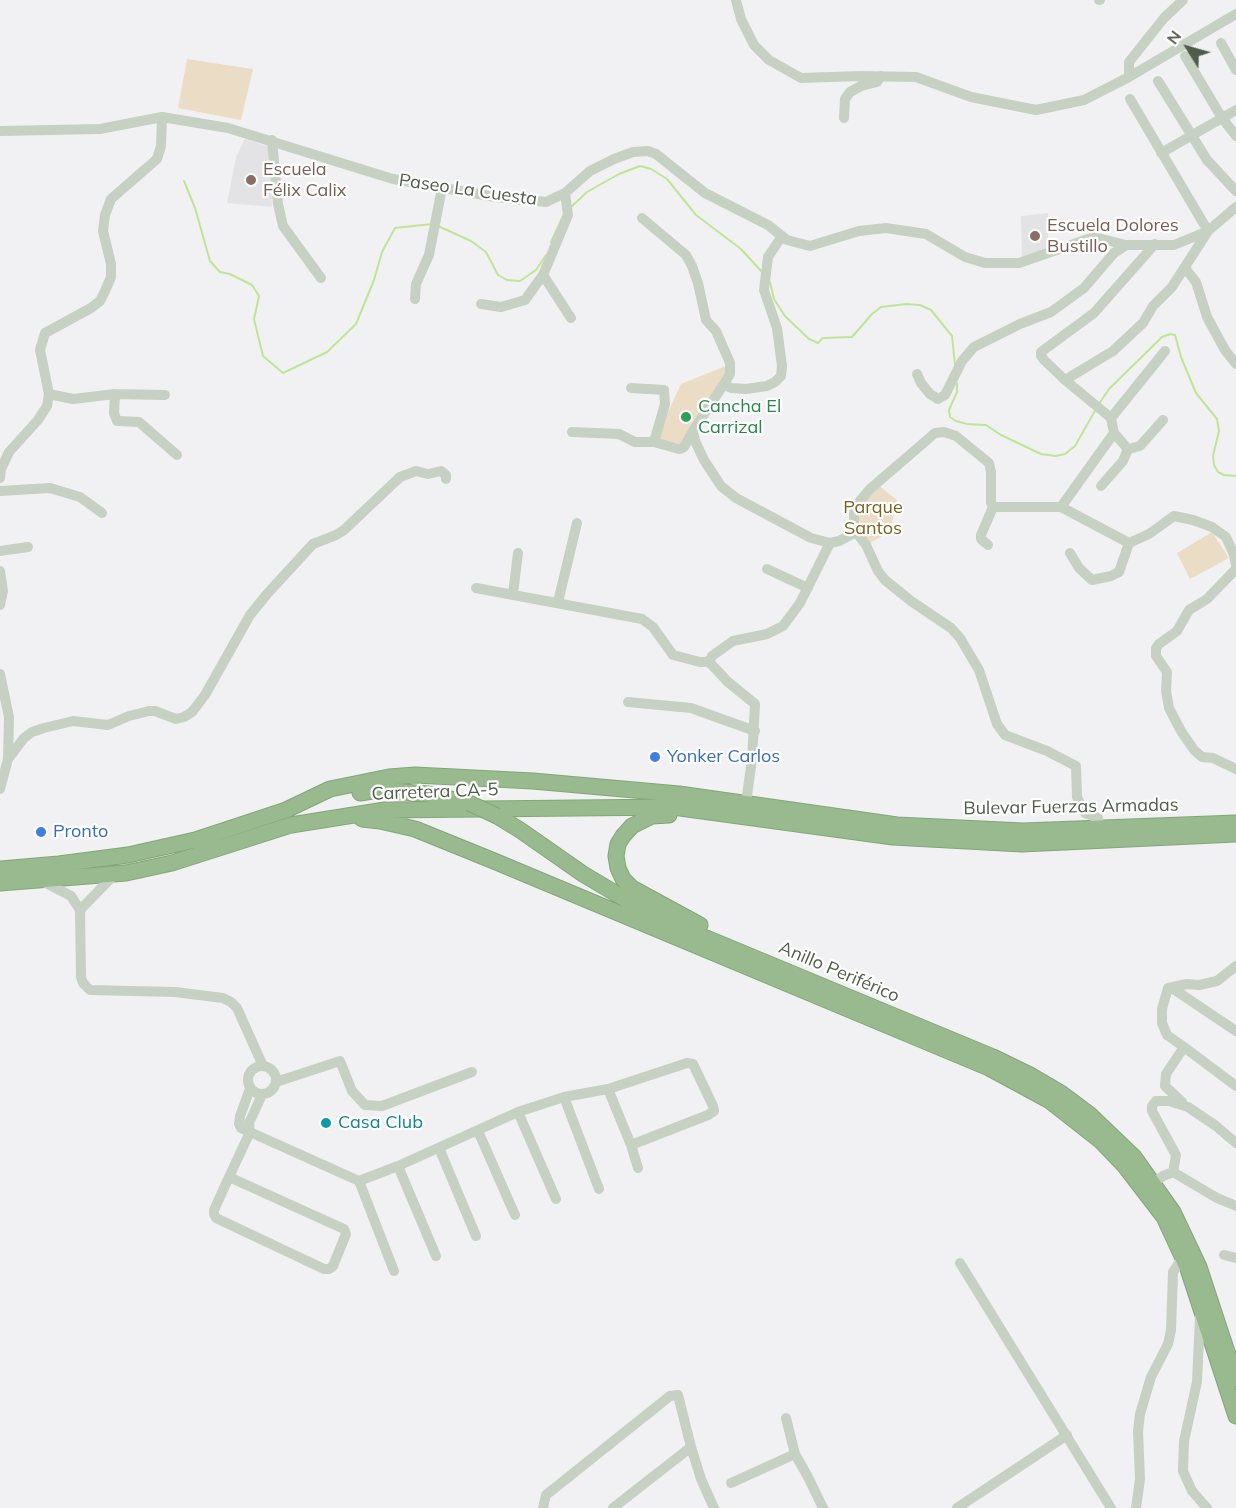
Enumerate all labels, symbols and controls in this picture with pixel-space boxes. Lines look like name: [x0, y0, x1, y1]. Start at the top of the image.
north arrow: [1158, 18, 1218, 78]
text: N: [1162, 26, 1185, 48]
place label: Escuela Félix Calix: [263, 159, 346, 201]
street label: Paseo La Cuesta: [398, 170, 538, 210]
marker: Escuela Félix Calix: [244, 173, 258, 187]
place label: Escuela Dolores Bustillo: [1047, 215, 1179, 258]
marker: Escuela Dolores Bustillo: [1028, 229, 1042, 243]
place label: Cancha El Carrizal: [698, 396, 781, 438]
marker: Cancha El Carrizal: [679, 410, 693, 424]
park label: Parque Santos: [843, 497, 903, 540]
place label: Yonker Carlos: [667, 746, 780, 768]
marker: Yonker Carlos: [648, 750, 662, 764]
street label: Carretera CA-5: [371, 779, 499, 805]
street label: Bulevar Fuerzas Armadas: [963, 794, 1179, 820]
place label: Pronto: [53, 821, 108, 843]
marker: Pronto: [34, 825, 48, 839]
street label: Anillo Periférico: [775, 937, 903, 1007]
place label: Casa Club: [338, 1112, 423, 1134]
marker: Casa Club: [319, 1116, 333, 1130]

